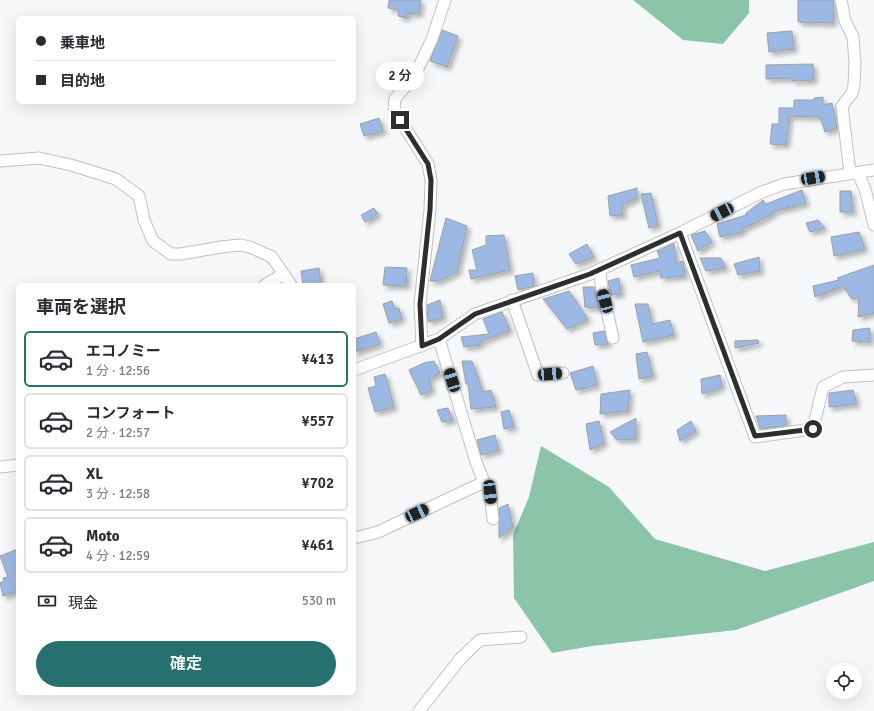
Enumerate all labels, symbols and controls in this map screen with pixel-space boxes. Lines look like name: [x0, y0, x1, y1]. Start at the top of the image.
text: 乗車地: [60, 34, 105, 52]
callout: 2 分: [376, 62, 424, 90]
text: 2 分: [389, 68, 411, 84]
text: 目的地: [60, 72, 105, 90]
route end: [391, 111, 409, 129]
car: [800, 170, 826, 186]
car: [709, 201, 735, 223]
car: [596, 288, 614, 314]
text: 車両を選択: [36, 296, 126, 318]
icon: car: [38, 341, 74, 377]
text: エコノミー: [86, 342, 161, 360]
text: ¥413: [302, 350, 334, 368]
text: 1 分 · 12:56: [86, 363, 150, 379]
car: [443, 367, 461, 393]
car: [538, 367, 562, 381]
icon: car: [38, 403, 74, 439]
text: コンフォート: [86, 404, 176, 422]
text: ¥557: [302, 412, 334, 430]
route start: [804, 420, 822, 438]
text: 2 分 · 12:57: [86, 425, 150, 441]
icon: car: [38, 465, 74, 501]
text: XL: [86, 465, 103, 483]
text: ¥702: [302, 474, 334, 492]
car: [483, 479, 497, 505]
text: 3 分 · 12:58: [86, 486, 150, 502]
car: [404, 502, 430, 524]
icon: car: [38, 527, 74, 563]
text: Moto: [86, 527, 120, 545]
text: ¥461: [302, 536, 334, 554]
text: 4 分 · 12:59: [86, 548, 150, 564]
icon: cash: [36, 590, 58, 612]
text: 530 m: [302, 593, 336, 609]
text: 現金: [68, 594, 98, 612]
button: 確定: [36, 641, 336, 687]
map controls: [826, 663, 862, 699]
button: locate: [826, 663, 862, 699]

